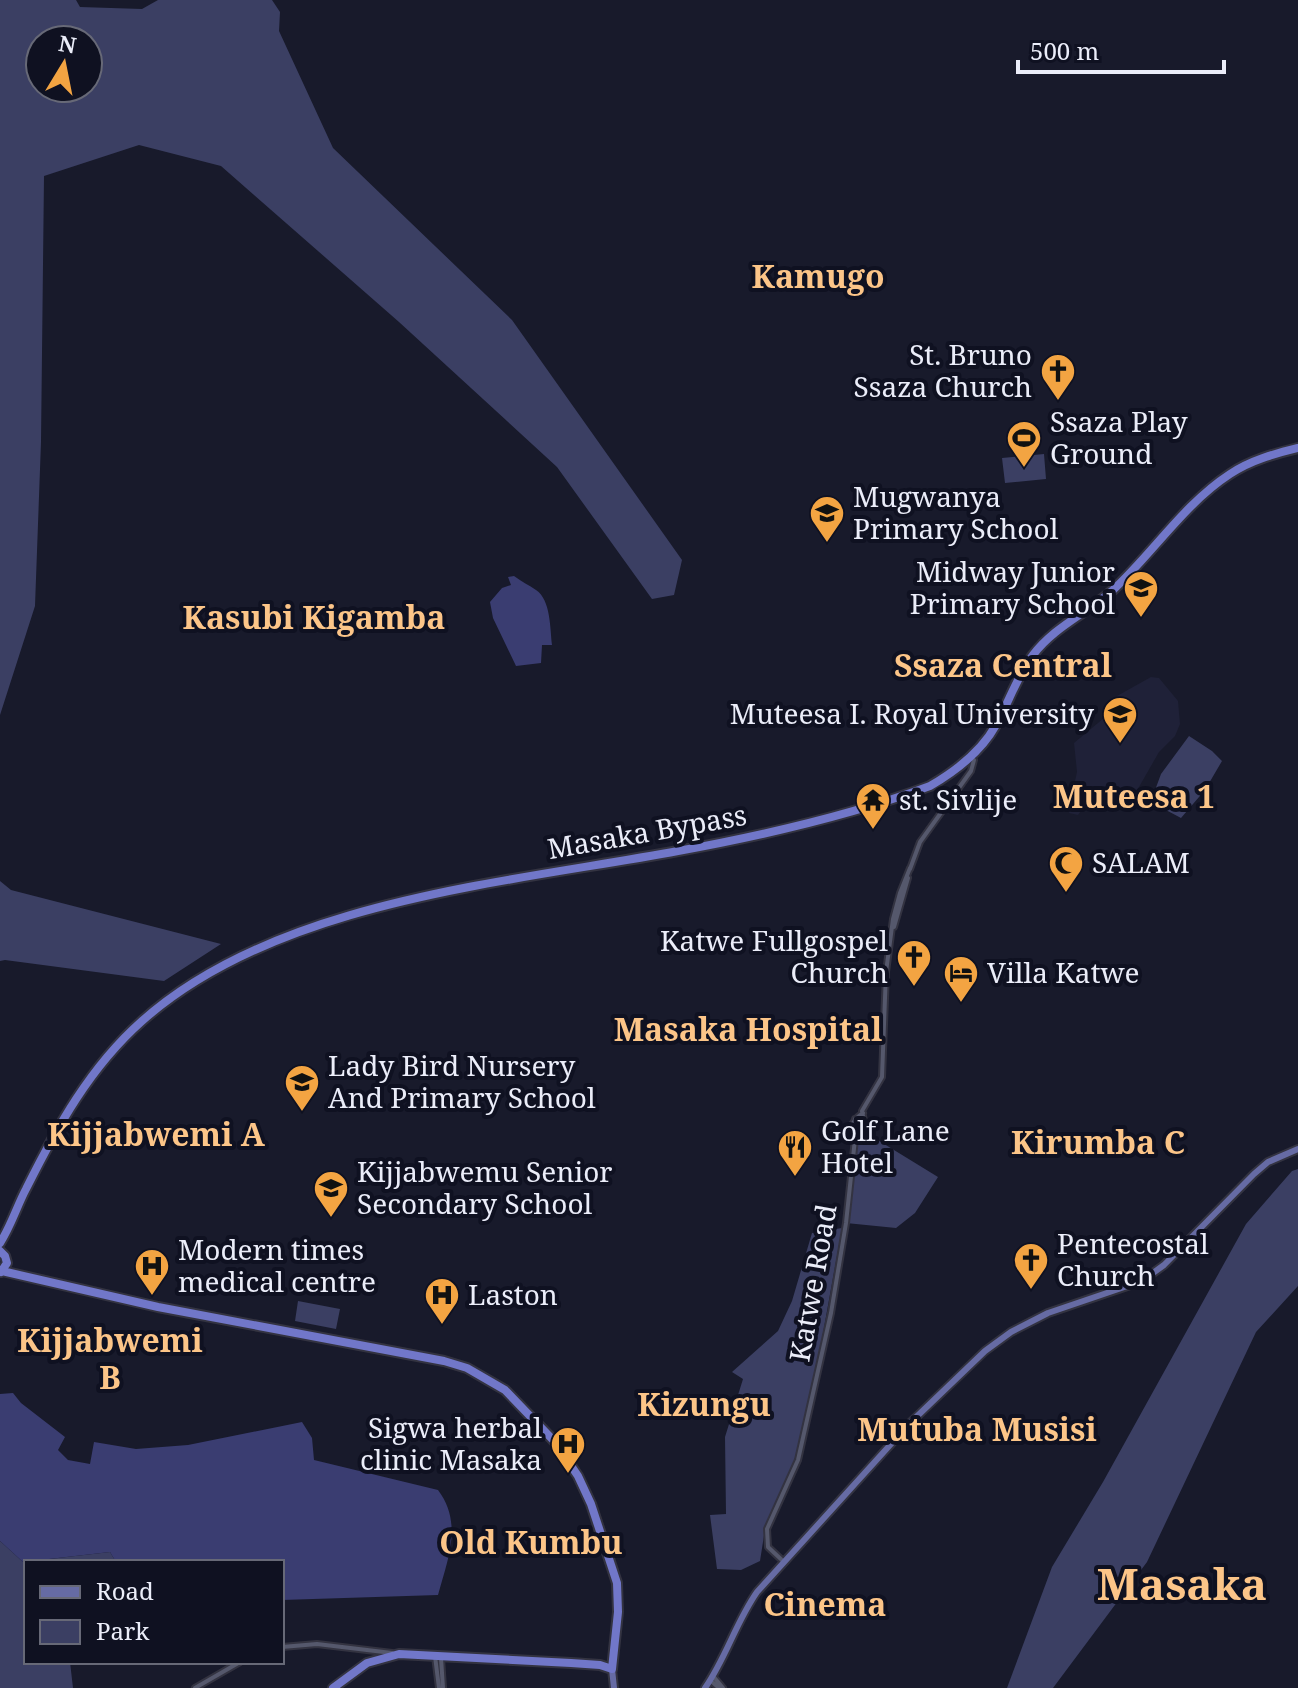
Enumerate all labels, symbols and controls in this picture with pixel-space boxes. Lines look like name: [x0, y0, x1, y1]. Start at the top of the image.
north arrow: [24, 24, 104, 104]
scale bar: [1018, 24, 1224, 74]
text: N: [57, 27, 79, 60]
text: 500 m: [1030, 34, 1099, 67]
district label: Kamugo: [751, 254, 885, 297]
place label: St. Bruno Ssaza Church: [854, 335, 1032, 405]
church icon: St. Bruno Ssaza Church: [1039, 352, 1077, 402]
place label: Ssaza Play Ground: [1050, 402, 1188, 472]
sports icon: Ssaza Play Ground: [1005, 419, 1043, 469]
place label: Mugwanya Primary School: [853, 477, 1059, 547]
school or university icon: Mugwanya Primary School: [808, 494, 846, 544]
place label: Midway Junior Primary School: [910, 552, 1115, 622]
school or university icon: Midway Junior Primary School: [1122, 569, 1160, 619]
district label: Kasubi Kigamba: [182, 595, 446, 638]
district label: Ssaza Central: [894, 643, 1112, 686]
place label: Muteesa I. Royal University: [730, 694, 1094, 732]
school or university icon: Muteesa I. Royal University: [1101, 695, 1139, 745]
district label: Muteesa 1: [1053, 774, 1215, 817]
place label: st. Sivlije: [899, 780, 1017, 818]
temple icon: st. Sivlije: [854, 781, 892, 831]
street label: Masaka Bypass: [544, 795, 749, 867]
place label: SALAM: [1092, 843, 1190, 881]
mosque icon: SALAM: [1047, 844, 1085, 894]
place label: Katwe Fullgospel Church: [660, 921, 888, 991]
church icon: Katwe Fullgospel Church: [895, 938, 933, 988]
place label: Villa Katwe: [987, 953, 1140, 991]
hotel icon: Villa Katwe: [942, 954, 980, 1004]
district label: Masaka Hospital: [614, 1007, 882, 1050]
place label: Lady Bird Nursery And Primary School: [328, 1046, 596, 1116]
school or university icon: Lady Bird Nursery And Primary School: [283, 1063, 321, 1113]
place label: Golf Lane Hotel: [821, 1111, 950, 1181]
district label: Kijjabwemi A: [47, 1112, 266, 1155]
district label: Kirumba C: [1011, 1120, 1185, 1163]
restaurant icon: Golf Lane Hotel: [776, 1128, 814, 1178]
place label: Kijjabwemu Senior Secondary School: [357, 1152, 613, 1222]
school or university icon: Kijjabwemu Senior Secondary School: [312, 1169, 350, 1219]
street label: Katwe Road: [779, 1201, 845, 1364]
place label: Pentecostal Church: [1057, 1224, 1209, 1294]
place label: Modern times medical centre: [178, 1230, 376, 1300]
church icon: Pentecostal Church: [1012, 1241, 1050, 1291]
hospital icon: Modern times medical centre: [133, 1247, 171, 1297]
place label: Laston: [468, 1275, 558, 1313]
hospital icon: Laston: [423, 1276, 461, 1326]
district label: Kijjabwemi B: [17, 1318, 203, 1398]
district label: Kizungu: [637, 1382, 771, 1425]
district label: Mutuba Musisi: [857, 1407, 1097, 1450]
place label: Sigwa herbal clinic Masaka: [360, 1408, 542, 1478]
hospital icon: Sigwa herbal clinic Masaka: [549, 1425, 587, 1475]
district label: Old Kumbu: [439, 1520, 623, 1563]
district label: Masaka: [1097, 1553, 1267, 1613]
legend: [24, 1560, 284, 1664]
text: Road: [96, 1574, 154, 1607]
district label: Cinema: [763, 1582, 887, 1625]
text: Park: [96, 1614, 150, 1647]

